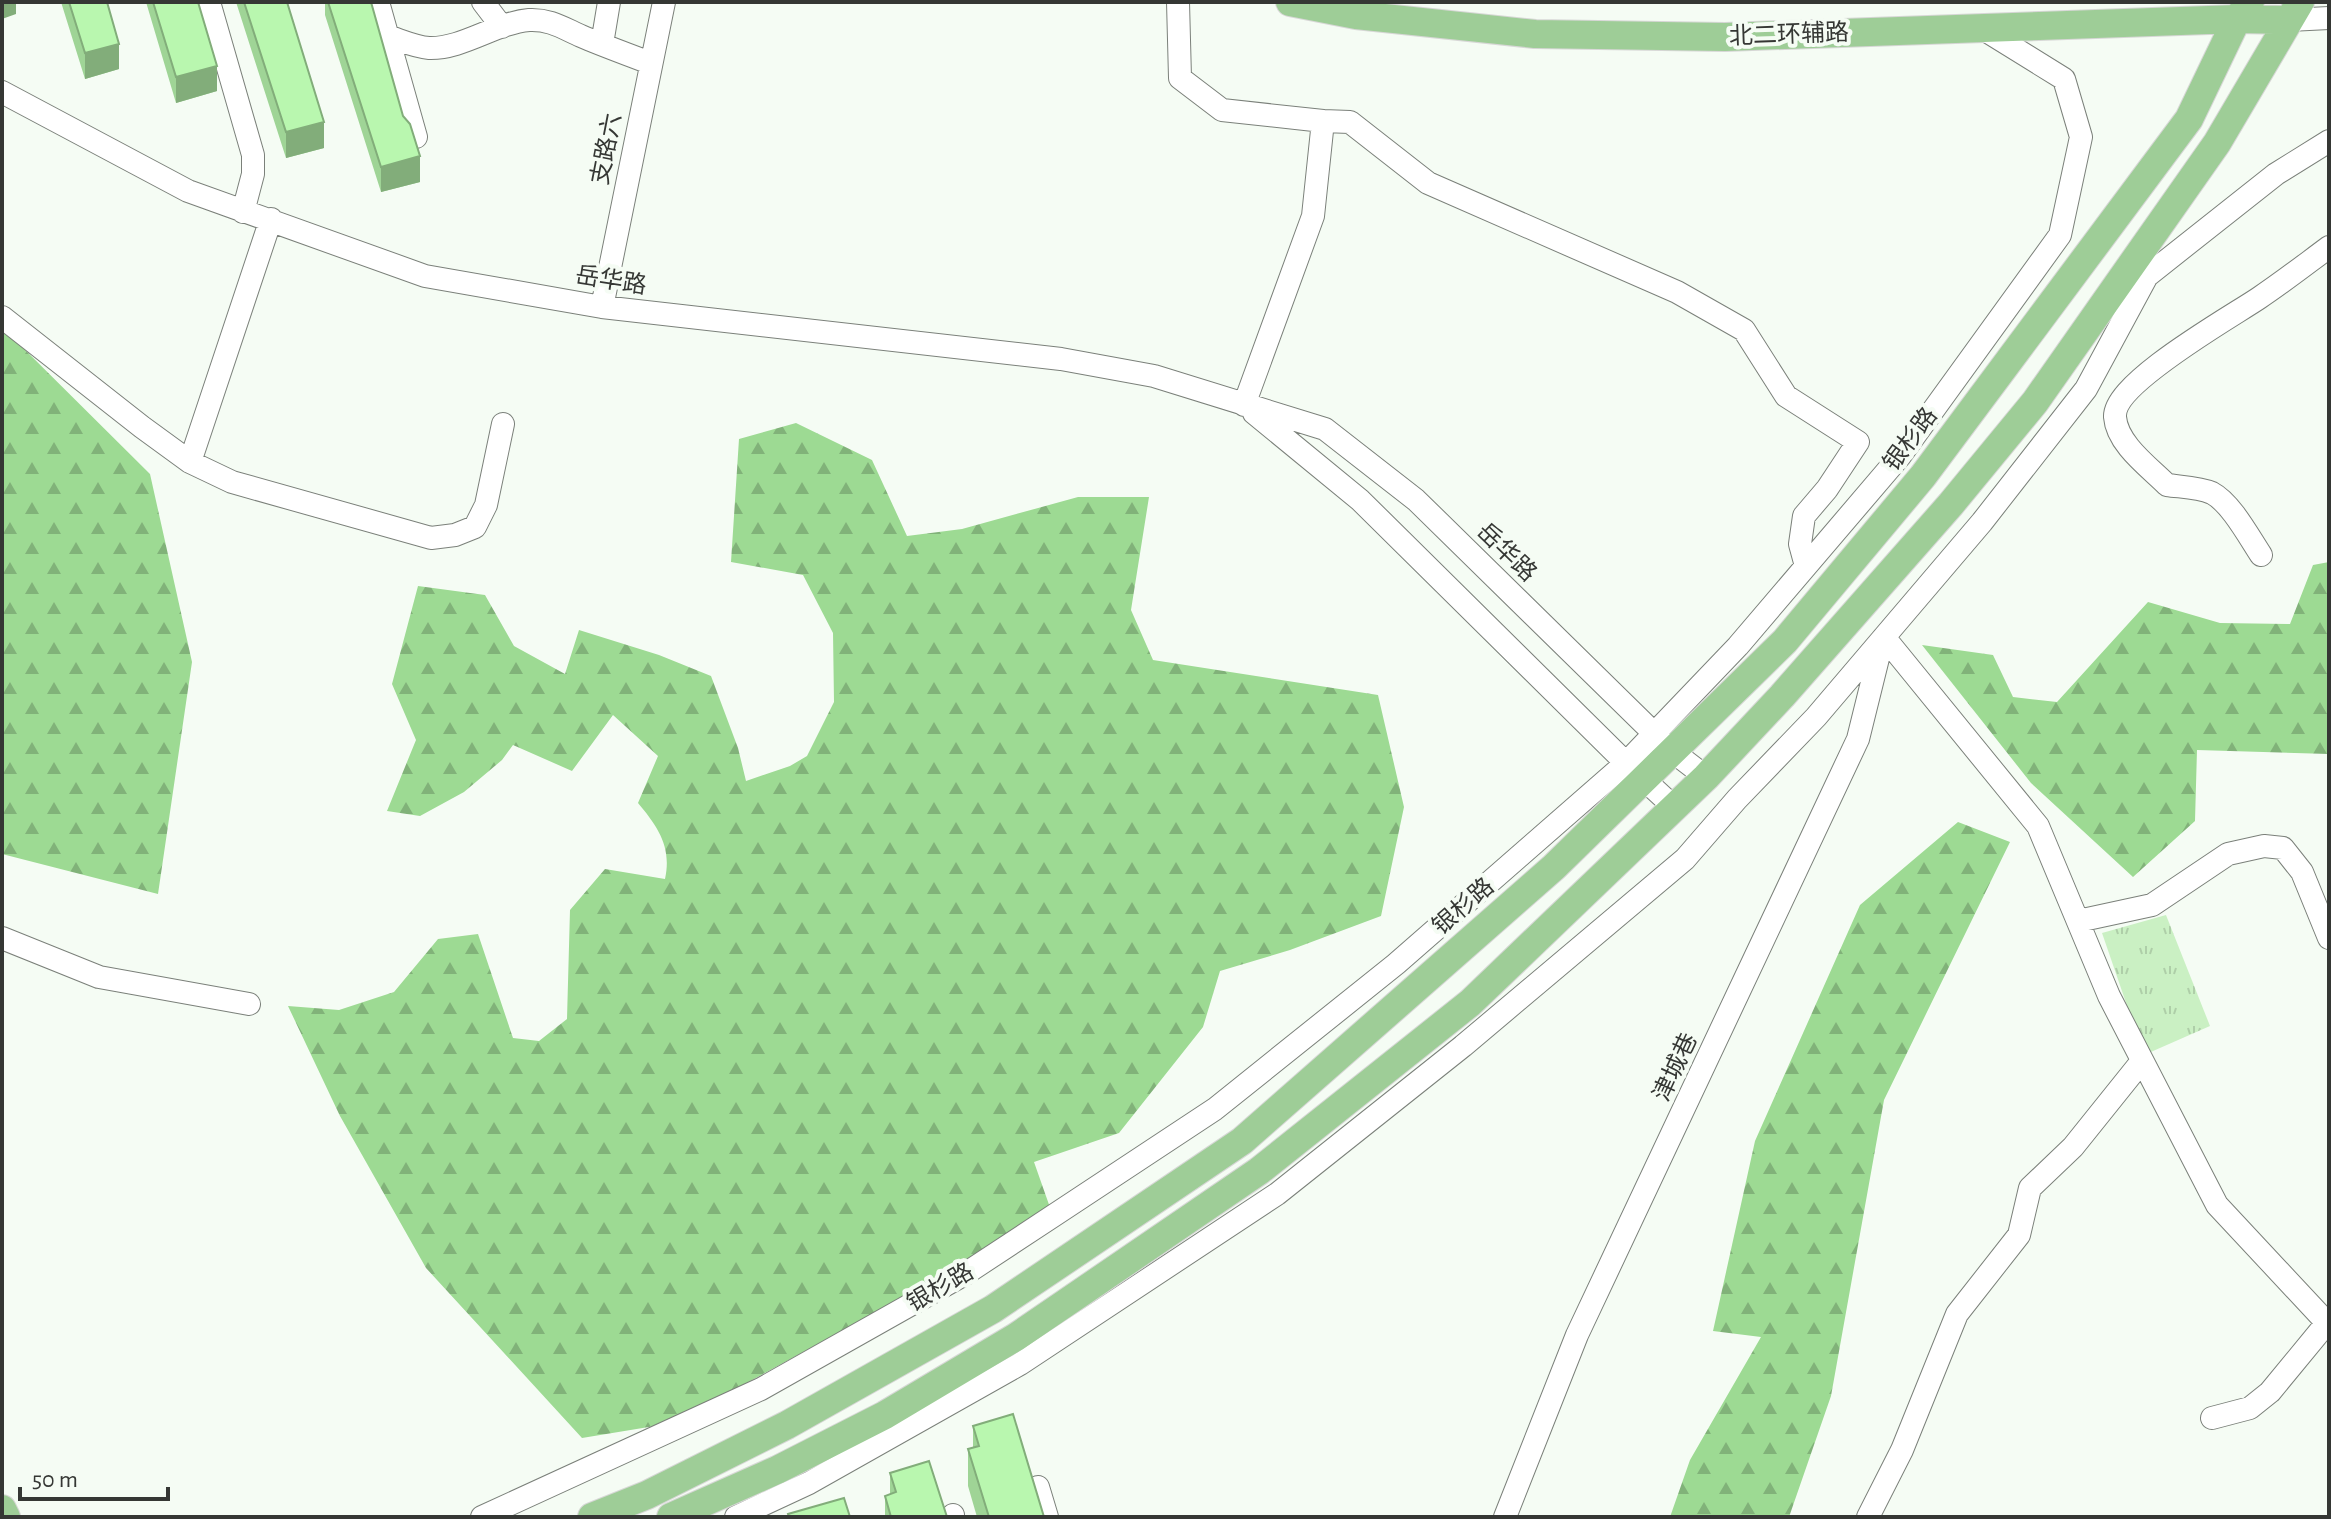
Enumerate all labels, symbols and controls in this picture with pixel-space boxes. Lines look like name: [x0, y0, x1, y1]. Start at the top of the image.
street label: 北二环辅路: [1729, 19, 1849, 49]
street label: 支路六: [586, 111, 626, 187]
street label: 岳华路: [573, 262, 649, 298]
street label: 银杉路: [1878, 402, 1942, 476]
street label: 岳华路: [1472, 518, 1542, 586]
street label: 银杉路: [1427, 873, 1499, 939]
street label: 津城巷: [1648, 1029, 1702, 1105]
street label: 银杉路: [902, 1258, 978, 1316]
scale bar: [20, 1451, 168, 1501]
text: 50 m: [32, 1468, 78, 1492]

